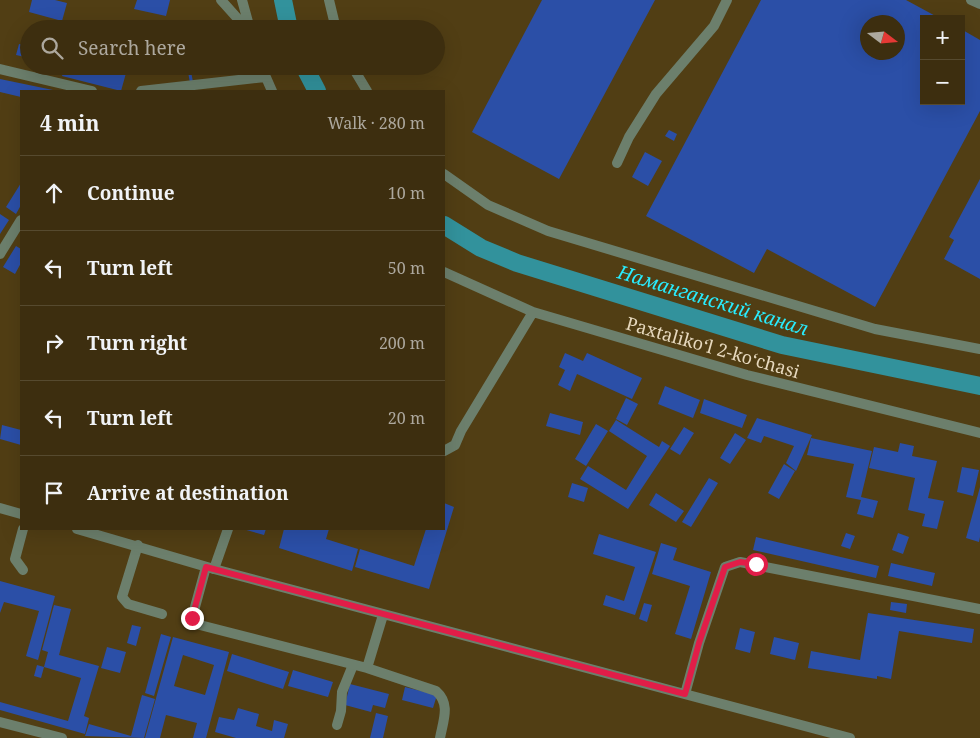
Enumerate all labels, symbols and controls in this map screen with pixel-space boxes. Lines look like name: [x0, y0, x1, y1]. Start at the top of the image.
north arrow: [860, 15, 905, 60]
map controls: [920, 15, 965, 105]
button: +: [920, 15, 965, 60]
search box: [20, 20, 445, 75]
icon: search: [38, 34, 66, 62]
text: Search here: [78, 35, 186, 61]
button: −: [920, 60, 965, 105]
text: 4 min: [40, 109, 99, 137]
text: Walk · 280 m: [328, 112, 425, 134]
icon: ahead: [40, 179, 68, 207]
text: Continue: [87, 180, 175, 206]
text: 10 m: [388, 182, 425, 204]
icon: left: [40, 254, 68, 282]
text: Turn left: [87, 255, 173, 281]
text: 50 m: [388, 257, 425, 279]
water label: Наманганский канал: [613, 258, 812, 341]
street label: Paxtalikoʻl 2-koʻchasi: [623, 311, 803, 383]
icon: right: [40, 329, 68, 357]
text: Turn right: [87, 330, 187, 356]
text: 200 m: [379, 332, 425, 354]
icon: left: [40, 404, 68, 432]
text: Turn left: [87, 405, 173, 431]
text: 20 m: [388, 407, 425, 429]
icon: arrive: [40, 479, 68, 507]
text: Arrive at destination: [87, 480, 289, 506]
route start: [745, 553, 768, 576]
route end: [181, 607, 204, 630]

